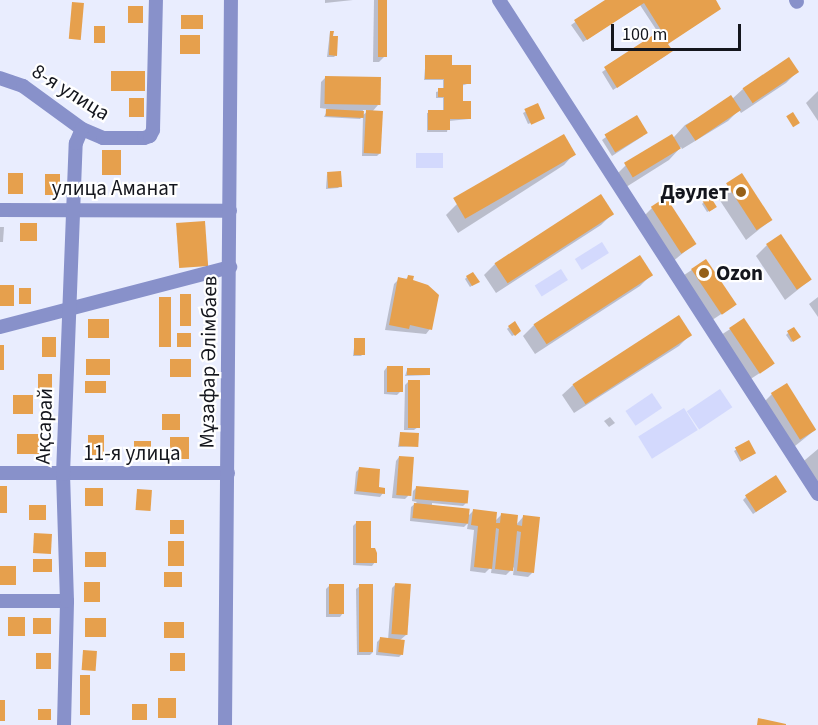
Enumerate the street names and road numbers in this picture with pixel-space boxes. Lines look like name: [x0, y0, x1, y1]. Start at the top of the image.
street label: 8-я улица: [28, 58, 114, 126]
street label: улица Аманат: [52, 175, 178, 201]
street label: Мұзафар Әлімбаев: [194, 275, 222, 449]
street label: Ақсарай: [30, 387, 58, 465]
street label: 11-я улица: [83, 440, 181, 466]

